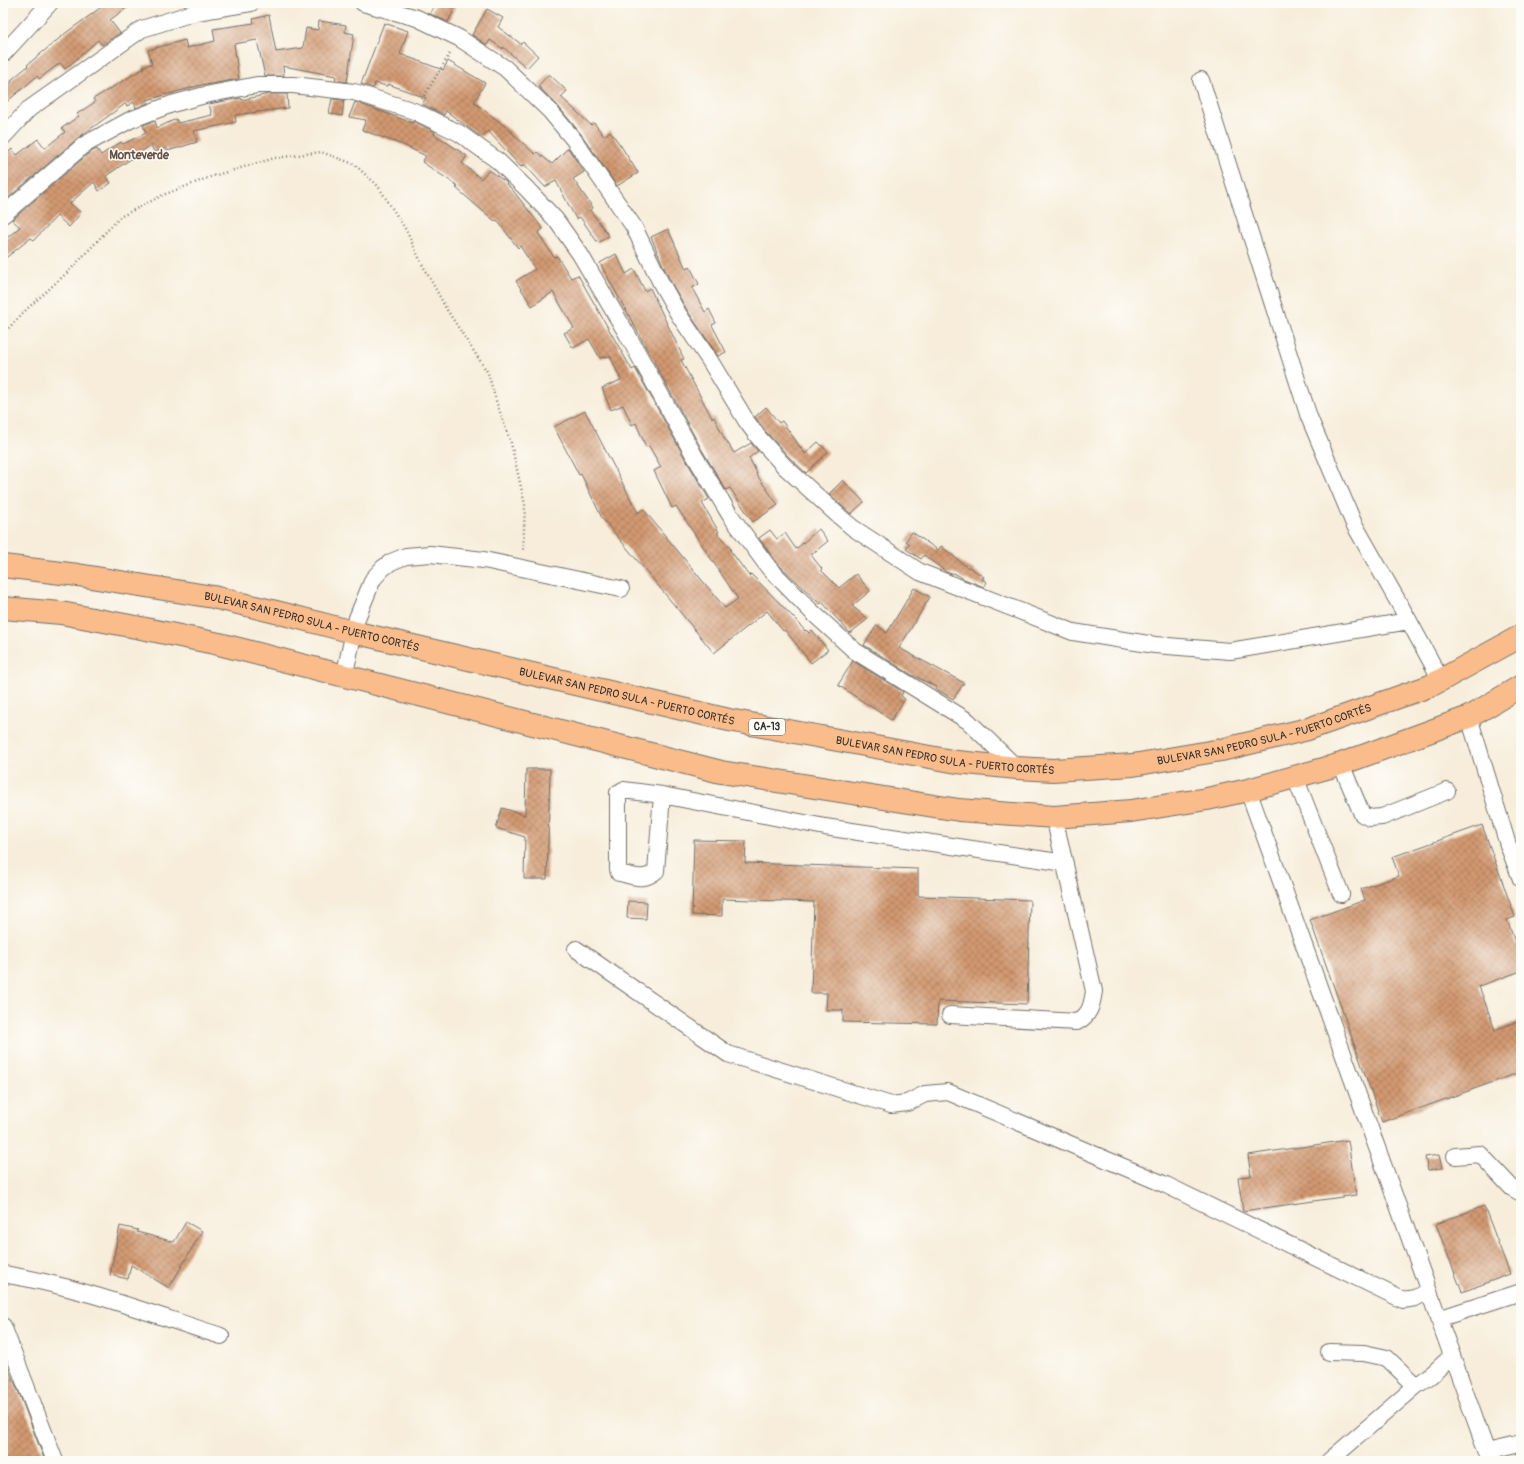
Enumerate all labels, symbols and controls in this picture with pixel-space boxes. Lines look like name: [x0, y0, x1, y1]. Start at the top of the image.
district label: Monteverde: [109, 148, 170, 163]
street label: BULEVAR SAN PEDRO SULA - PUERTO CORTÉS: [203, 589, 421, 654]
street label: BULEVAR SAN PEDRO SULA - PUERTO CORTÉS: [518, 665, 736, 727]
street label: BULEVAR SAN PEDRO SULA - PUERTO CORTÉS: [1156, 701, 1373, 767]
road number: CA-13: [749, 719, 785, 735]
street label: BULEVAR SAN PEDRO SULA - PUERTO CORTÉS: [835, 733, 1055, 777]

